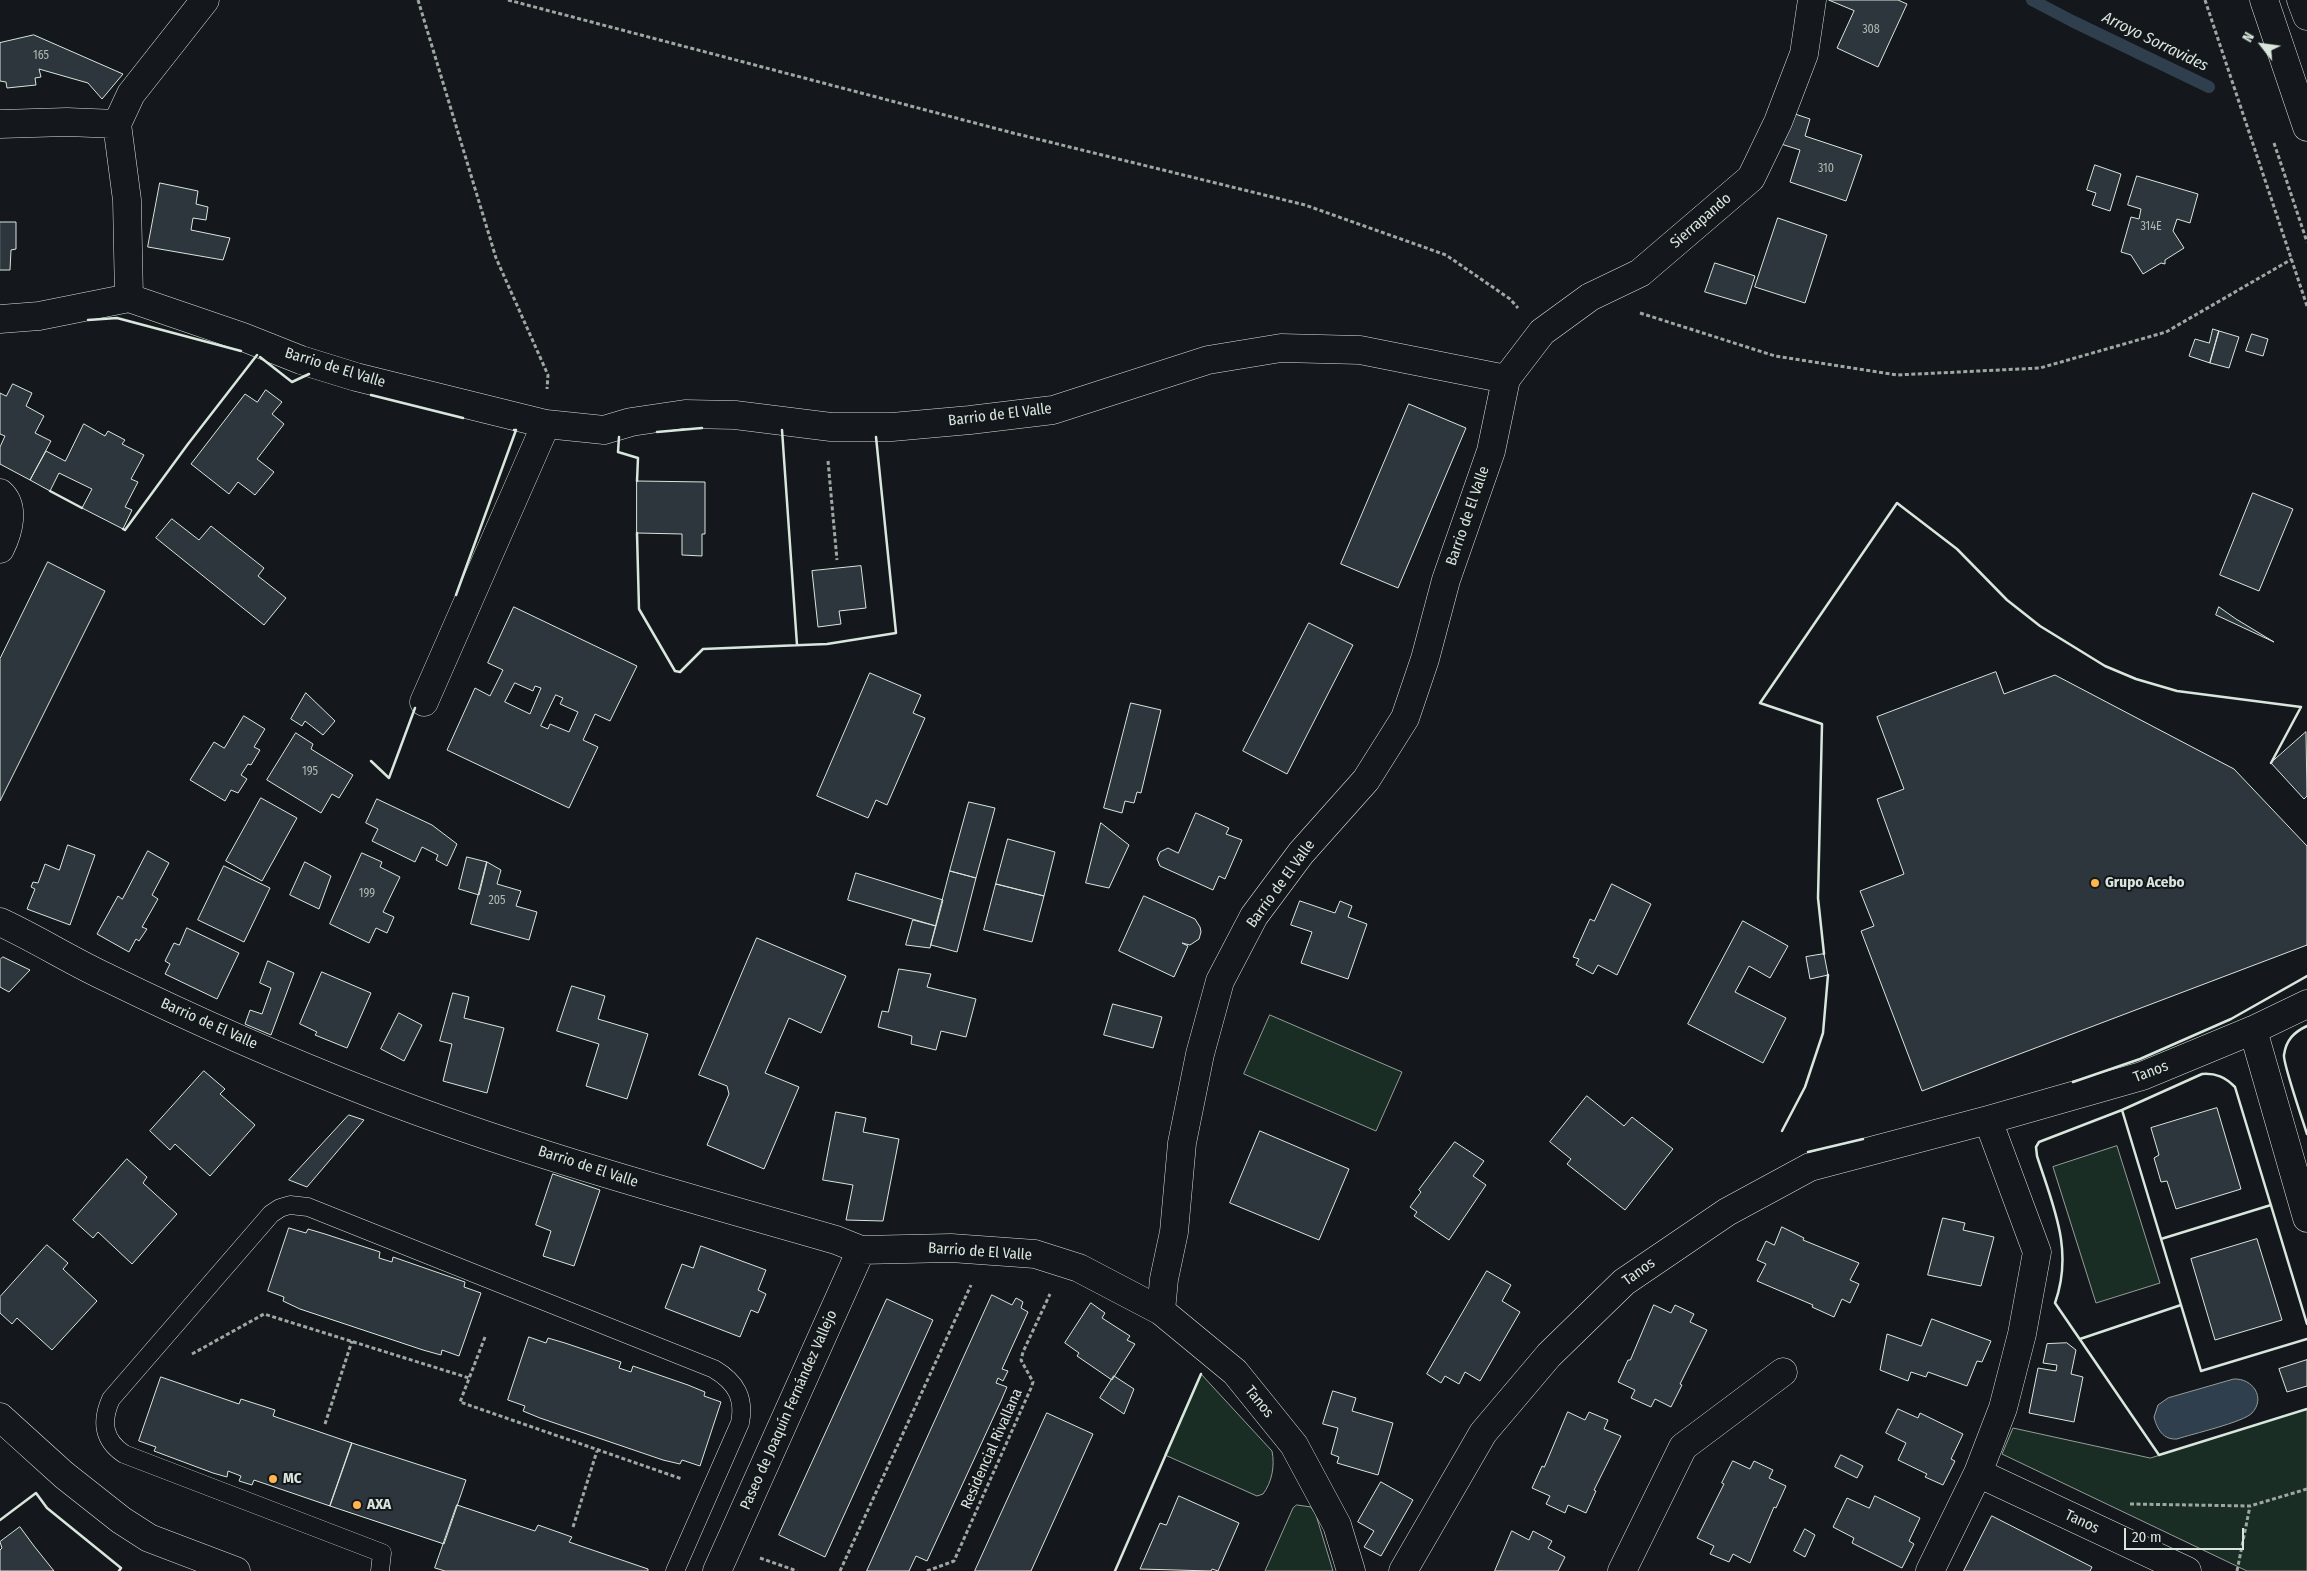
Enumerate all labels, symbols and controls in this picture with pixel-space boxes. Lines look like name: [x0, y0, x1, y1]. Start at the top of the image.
water label: Arroyo Sorravides: [2099, 8, 2211, 76]
north arrow: [2237, 20, 2287, 70]
house number: 308: [1862, 23, 1880, 37]
text: N: [2239, 29, 2258, 45]
house number: 165: [33, 49, 49, 63]
house number: 310: [1818, 162, 1834, 176]
street label: Sierrapando: [1667, 190, 1735, 252]
house number: 314E: [2140, 220, 2162, 234]
street label: Barrio de El Valle: [283, 344, 387, 392]
street label: Barrio de El Valle: [947, 400, 1053, 430]
street label: Barrio de El Valle: [1443, 464, 1493, 568]
house number: 195: [302, 765, 318, 779]
street label: Barrio de El Valle: [1243, 837, 1319, 931]
place label: Grupo Acebo: [2105, 874, 2185, 892]
marker: Grupo Acebo: [2089, 877, 2101, 889]
house number: 199: [359, 887, 375, 901]
house number: 205: [488, 894, 506, 908]
street label: Barrio de El Valle: [158, 995, 260, 1053]
street label: Tanos: [2131, 1057, 2171, 1087]
street label: Barrio de El Valle: [536, 1142, 640, 1192]
street label: Barrio de El Valle: [927, 1239, 1033, 1265]
street label: Tanos: [1619, 1254, 1659, 1290]
street label: Paseo de Joaquín Fernández Vallejo: [737, 1307, 841, 1513]
street label: Tanos: [1241, 1382, 1277, 1422]
street label: Residencial Rivallana: [957, 1386, 1027, 1512]
place label: MC: [283, 1470, 302, 1488]
marker: MC: [267, 1473, 279, 1485]
place label: AXA: [367, 1496, 391, 1514]
marker: AXA: [351, 1499, 363, 1511]
street label: Tanos: [2062, 1506, 2102, 1538]
scale bar: [2127, 1518, 2247, 1550]
text: 20 m: [2132, 1528, 2162, 1546]

